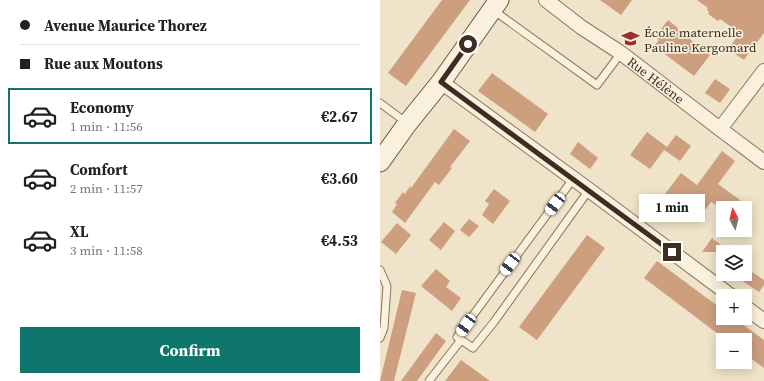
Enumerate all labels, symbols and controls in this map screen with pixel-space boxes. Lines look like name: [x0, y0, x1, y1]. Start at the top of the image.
text: Avenue Maurice Thorez: [44, 15, 207, 36]
place label: École maternelle Pauline Kergomard: [644, 24, 757, 56]
school or university icon: École maternelle Pauline Kergomard: [621, 29, 641, 49]
route start: [459, 35, 477, 53]
text: Rue aux Moutons: [44, 53, 163, 74]
street label: Rue Hélène: [624, 53, 688, 108]
text: Economy: [70, 97, 134, 118]
icon: car: [22, 98, 58, 134]
text: €2.67: [321, 106, 358, 127]
text: 1 min · 11:56: [70, 118, 143, 135]
text: Comfort: [70, 159, 128, 180]
icon: car: [22, 160, 58, 196]
text: €3.60: [321, 168, 358, 189]
text: 2 min · 11:57: [70, 180, 143, 197]
car: [543, 191, 567, 217]
callout: 1 min: [639, 194, 705, 222]
text: 1 min: [655, 199, 689, 216]
north arrow: [716, 201, 752, 237]
map controls: [716, 201, 752, 369]
text: XL: [70, 221, 89, 242]
icon: car: [22, 222, 58, 258]
text: €4.53: [321, 230, 358, 251]
text: 3 min · 11:58: [70, 242, 143, 259]
route end: [663, 243, 681, 261]
button: layers: [716, 245, 752, 281]
car: [498, 251, 522, 277]
button: +: [716, 289, 752, 325]
car: [454, 312, 478, 338]
button: Confirm: [20, 327, 360, 373]
button: −: [716, 333, 752, 369]

